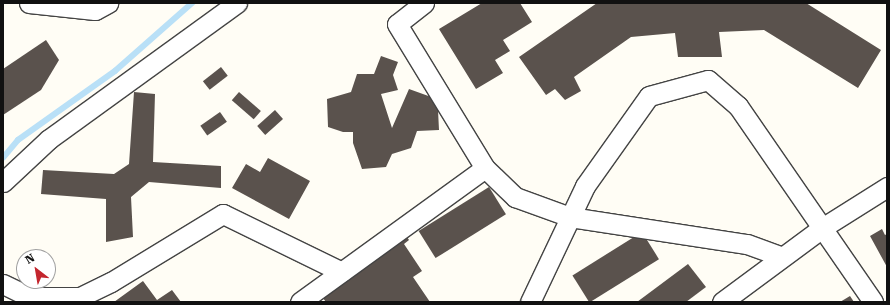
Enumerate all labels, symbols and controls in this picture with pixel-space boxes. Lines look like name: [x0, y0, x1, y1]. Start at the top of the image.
north arrow: [16, 249, 56, 289]
text: N: [23, 251, 37, 267]

